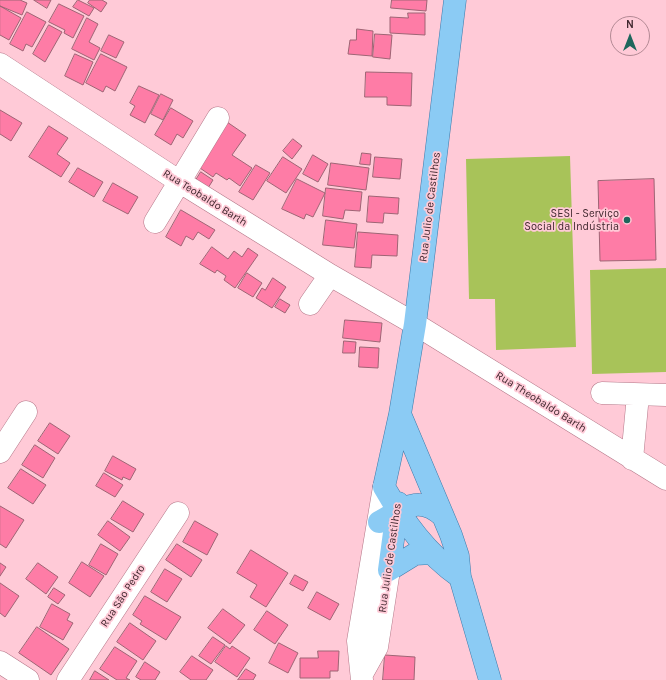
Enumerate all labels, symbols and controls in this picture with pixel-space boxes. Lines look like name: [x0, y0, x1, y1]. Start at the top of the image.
north arrow: [610, 16, 650, 56]
text: N: [626, 18, 634, 31]
street label: Rua Julio de Castilhos: [417, 151, 443, 263]
street label: Rua Teobaldo Barth: [160, 167, 250, 229]
place label: SESI - Serviço Social da Indústria: [524, 207, 619, 233]
marker: SESI - Serviço Social da Indústria: [622, 215, 632, 225]
street label: Rua Theobaldo Barth: [493, 369, 589, 435]
street label: Rua Julio de Castilhos: [376, 502, 404, 614]
street label: Rua São Pedro: [98, 562, 148, 630]

